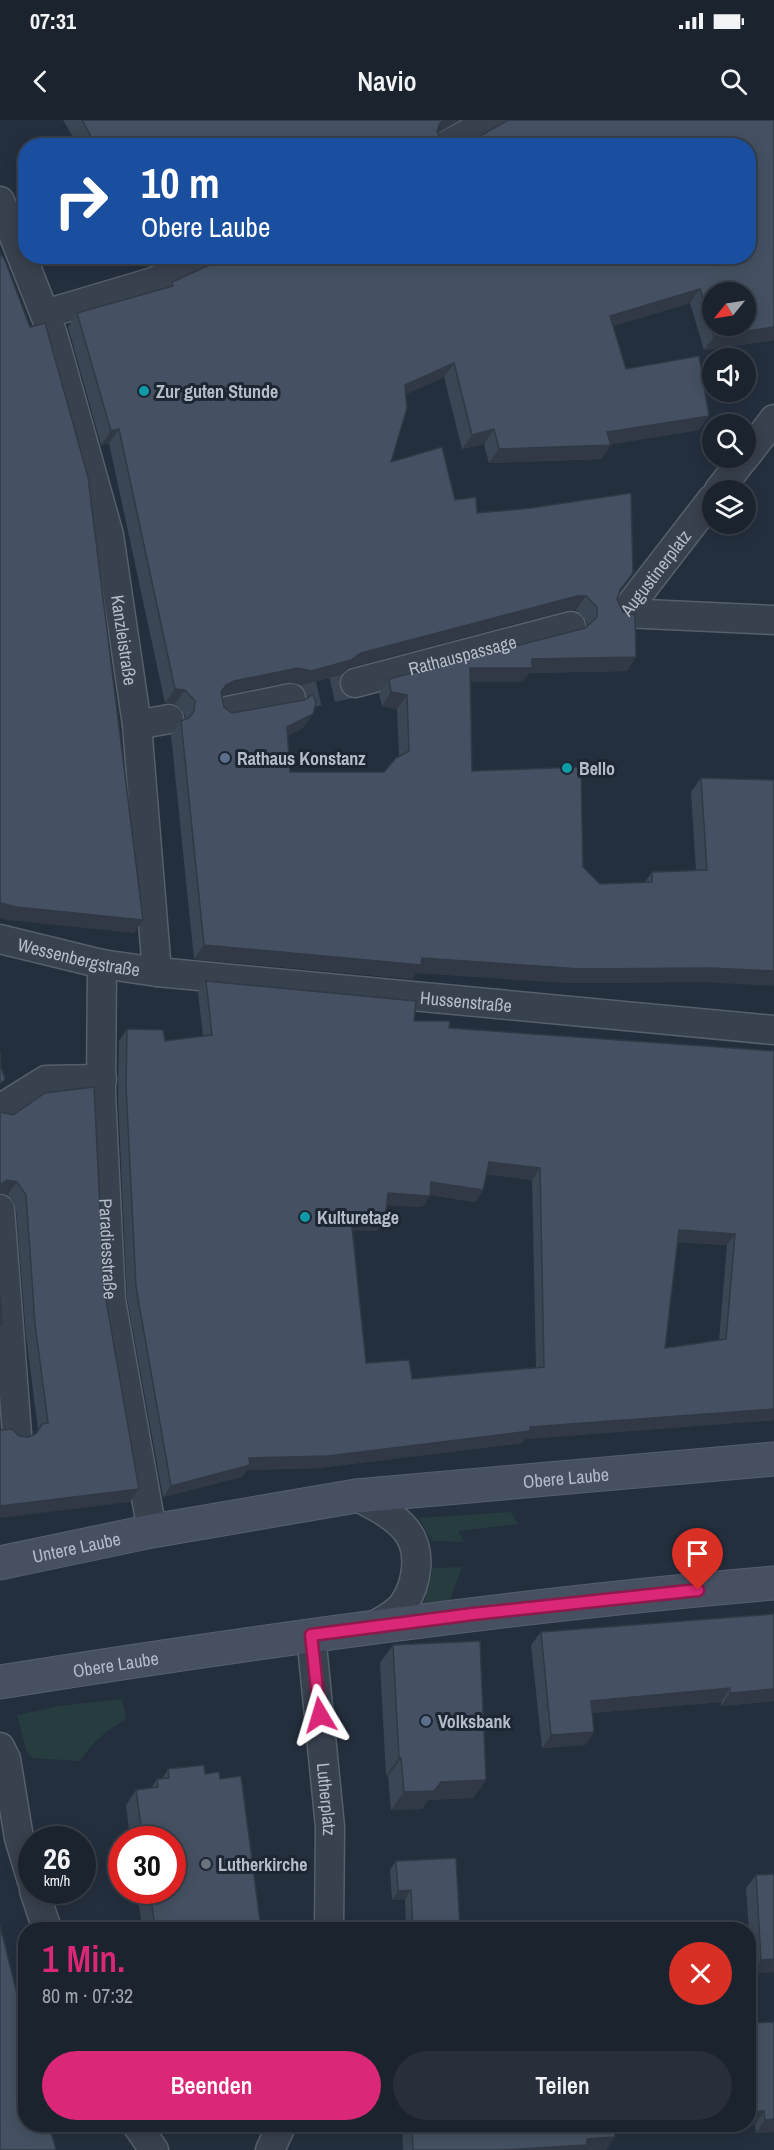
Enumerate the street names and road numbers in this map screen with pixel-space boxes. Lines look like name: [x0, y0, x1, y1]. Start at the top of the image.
street label: Augustinerplatz: [613, 524, 696, 622]
street label: Kanzleistraße: [105, 593, 143, 687]
street label: Rathauspassage: [406, 628, 519, 681]
street label: Wessenbergstraße: [15, 931, 142, 982]
street label: Hussenstraße: [419, 984, 513, 1018]
street label: Paradiesstraße: [94, 1198, 123, 1300]
street label: Obere Laube: [522, 1461, 610, 1494]
street label: Untere Laube: [30, 1525, 123, 1568]
street label: Obere Laube: [71, 1645, 160, 1683]
street label: Lutherplatz: [311, 1762, 343, 1836]

